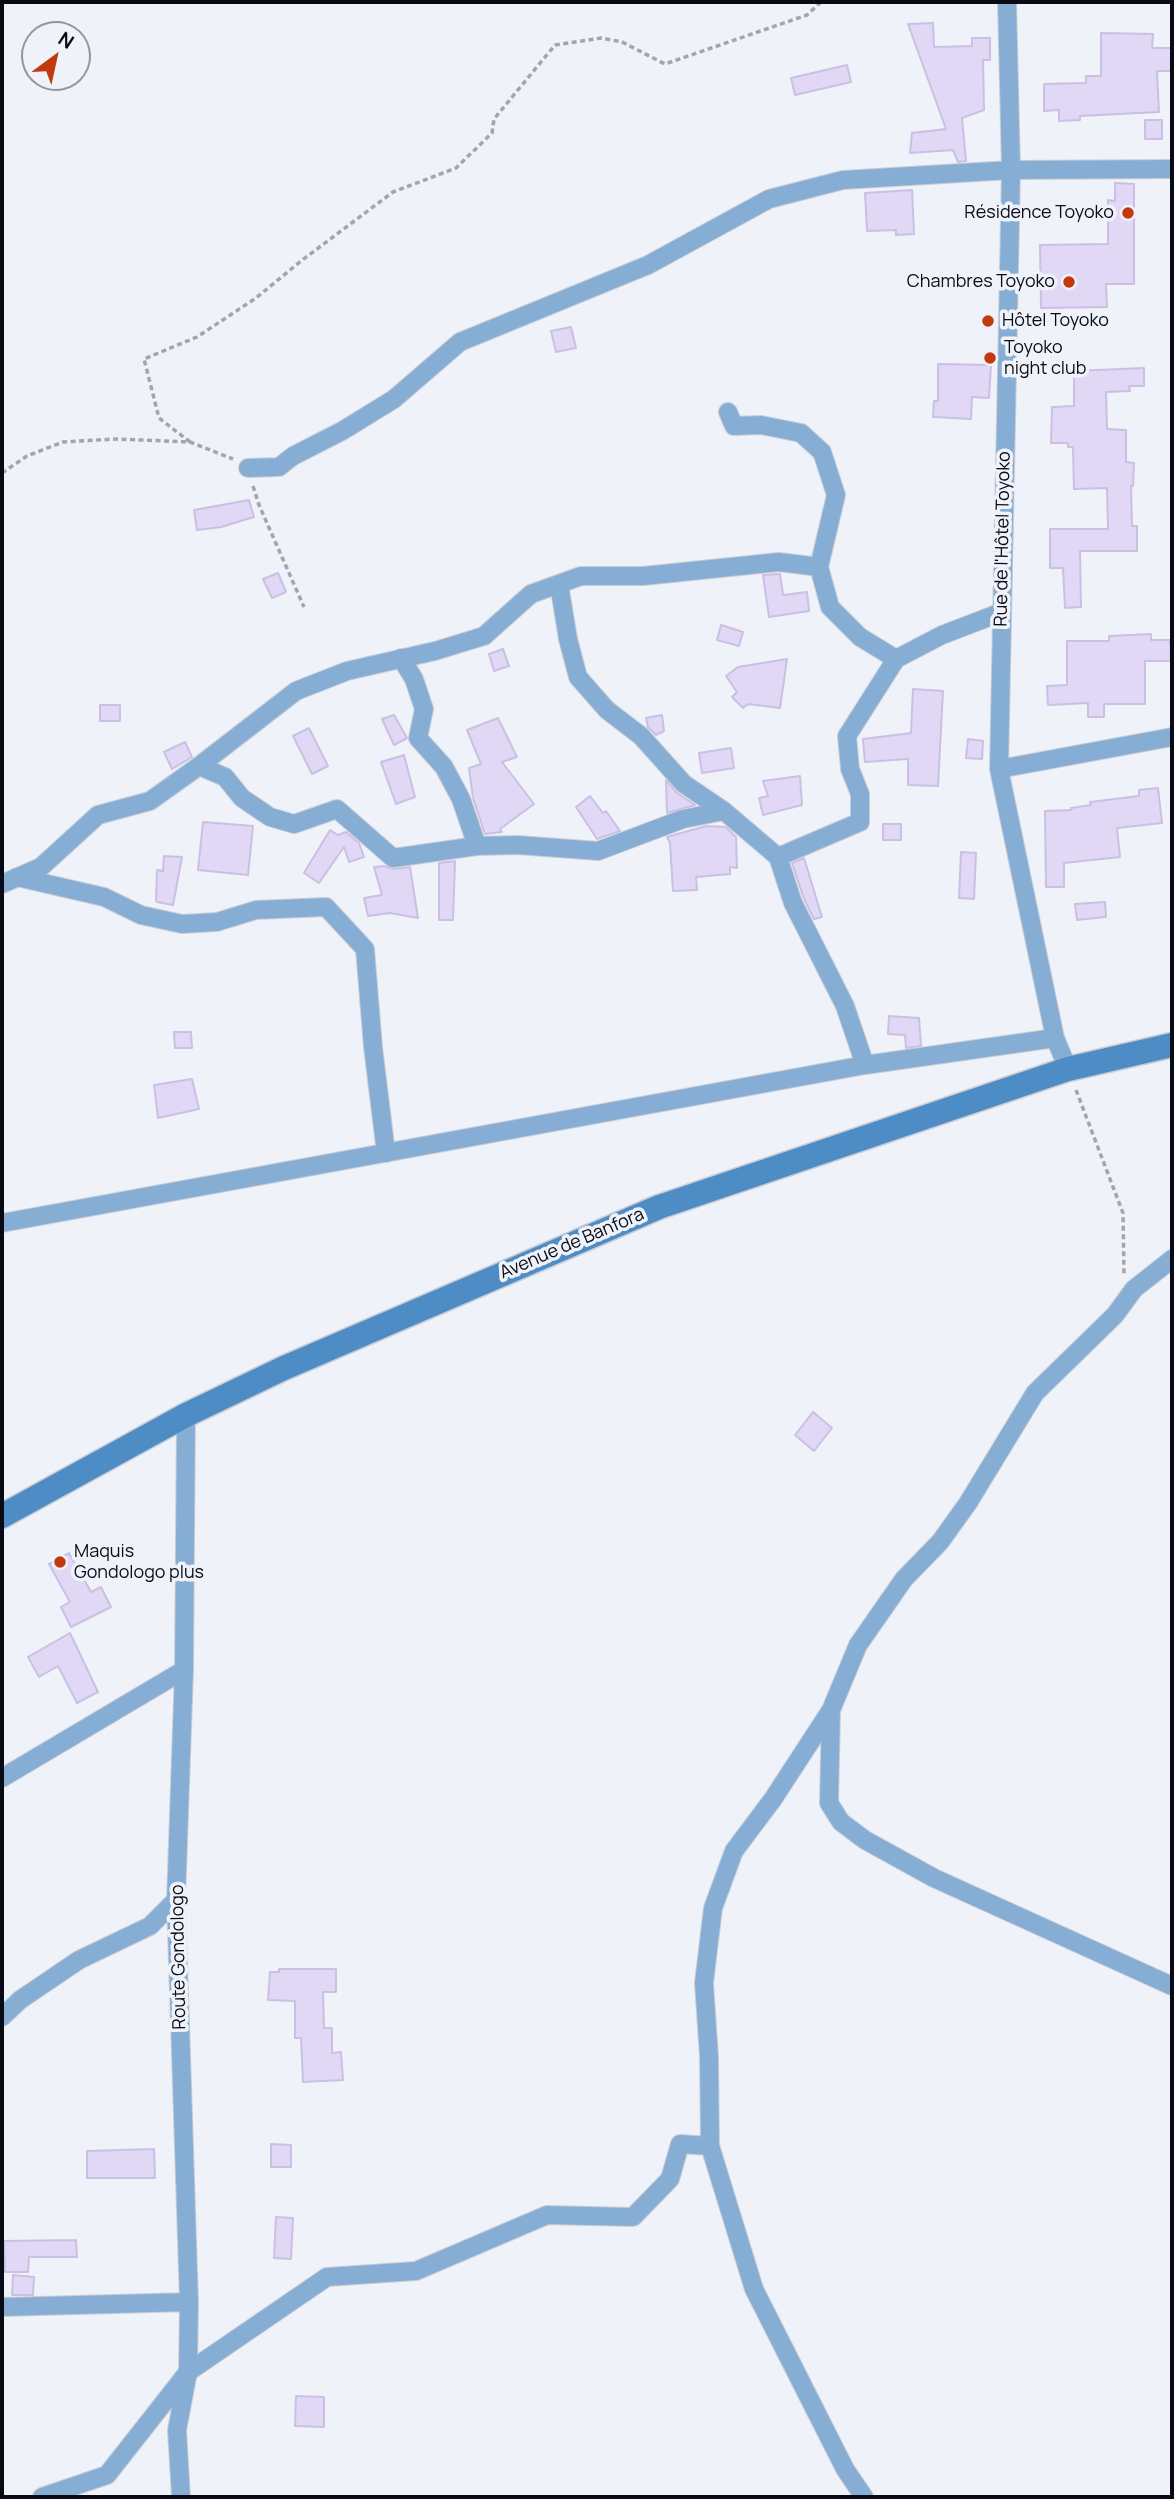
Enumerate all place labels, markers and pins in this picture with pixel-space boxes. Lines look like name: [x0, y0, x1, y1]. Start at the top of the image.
place label: Résidence Toyoko: [964, 202, 1114, 224]
marker: Résidence Toyoko: [1120, 205, 1136, 221]
place label: Chambres Toyoko: [907, 271, 1055, 293]
marker: Chambres Toyoko: [1061, 274, 1077, 290]
place label: Hôtel Toyoko: [1002, 310, 1109, 332]
marker: Hôtel Toyoko: [980, 313, 996, 329]
place label: Toyoko night club: [1004, 337, 1086, 380]
marker: Toyoko night club: [982, 350, 998, 366]
place label: Maquis Gondologo plus: [74, 1541, 204, 1584]
marker: Maquis Gondologo plus: [52, 1554, 68, 1570]

